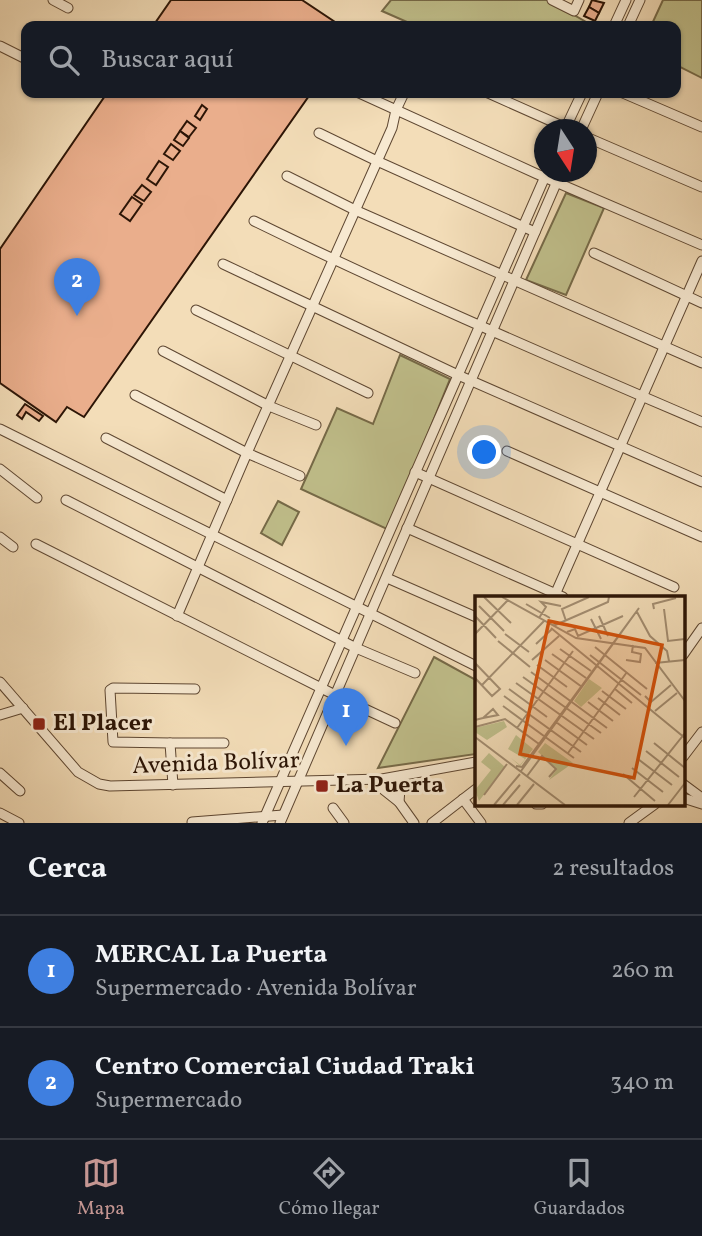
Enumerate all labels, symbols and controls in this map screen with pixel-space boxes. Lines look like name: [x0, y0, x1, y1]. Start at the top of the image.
search box: [21, 21, 681, 98]
icon: search: [45, 41, 83, 79]
text: Buscar aquí: [101, 42, 233, 78]
north arrow: [534, 119, 597, 182]
pin: 2: [54, 258, 100, 316]
your location: [467, 435, 501, 469]
inset map: [475, 596, 684, 806]
pin: 1: [323, 688, 369, 746]
place label: El Placer: [53, 707, 152, 741]
marker: El Placer: [31, 716, 47, 732]
street label: Avenida Bolívar: [132, 744, 300, 784]
place label: La Puerta: [336, 769, 444, 803]
marker: La Puerta: [314, 778, 330, 794]
text: Cerca: [28, 848, 107, 890]
text: 2 resultados: [552, 853, 674, 885]
text: MERCAL La Puerta: [95, 937, 328, 973]
text: 1: [46, 955, 56, 987]
text: 260 m: [611, 955, 674, 987]
text: Supermercado · Avenida Bolívar: [95, 973, 417, 1005]
text: Centro Comercial Ciudad Traki: [95, 1049, 475, 1085]
text: 2: [45, 1067, 57, 1099]
text: 340 m: [610, 1067, 674, 1099]
text: Supermercado: [95, 1085, 242, 1117]
tab: Mapa: [77, 1154, 125, 1222]
tab: Cómo llegar: [279, 1154, 380, 1222]
tab: Guardados: [534, 1154, 625, 1222]

